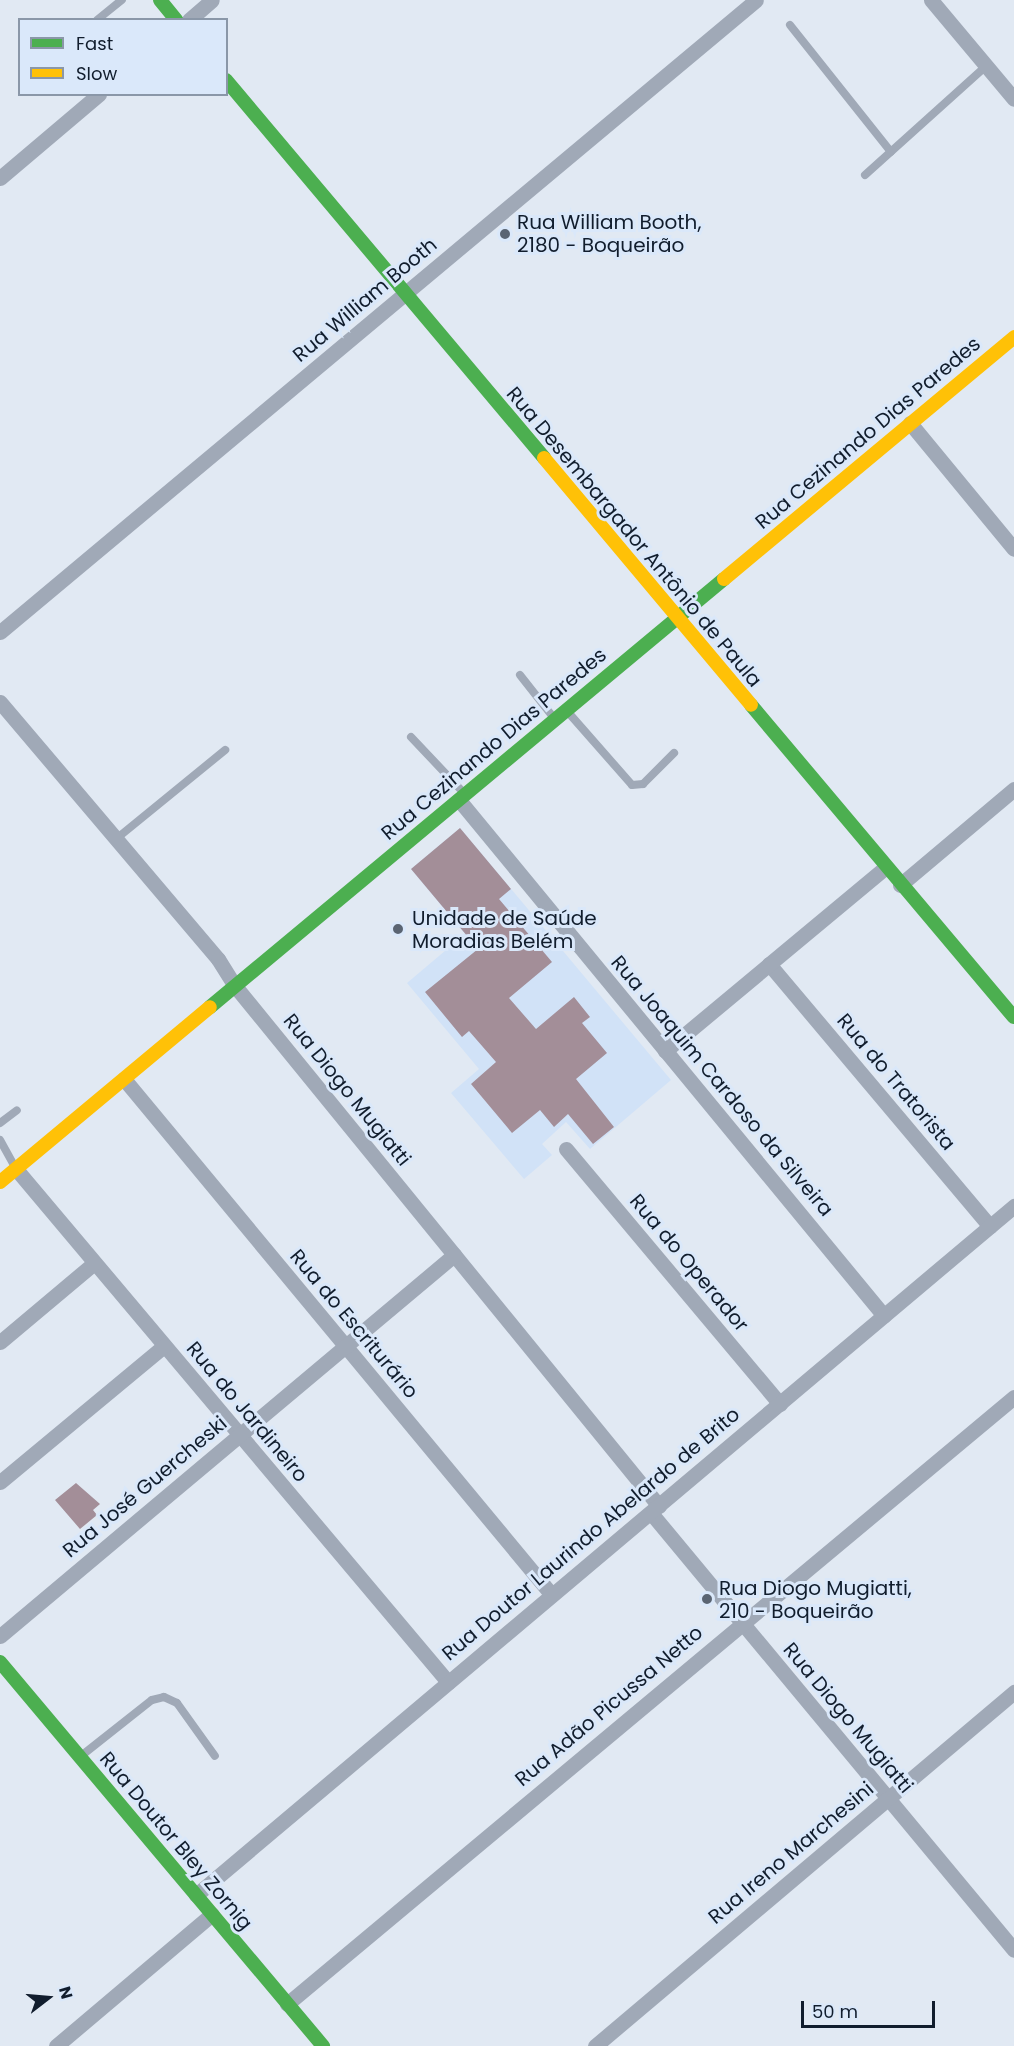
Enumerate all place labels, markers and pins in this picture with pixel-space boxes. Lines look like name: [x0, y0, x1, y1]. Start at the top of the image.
place label: Rua William Booth, 2180 - Boqueirão: [517, 210, 701, 257]
marker: Rua William Booth, 2180 - Boqueirão: [498, 227, 512, 241]
place label: Unidade de Saúde Moradias Belém: [412, 906, 597, 953]
marker: Unidade de Saúde Moradias Belém: [389, 920, 407, 938]
place label: Rua Diogo Mugiatti, 210 - Boqueirão: [719, 1576, 912, 1623]
marker: Rua Diogo Mugiatti, 210 - Boqueirão: [700, 1592, 714, 1606]

